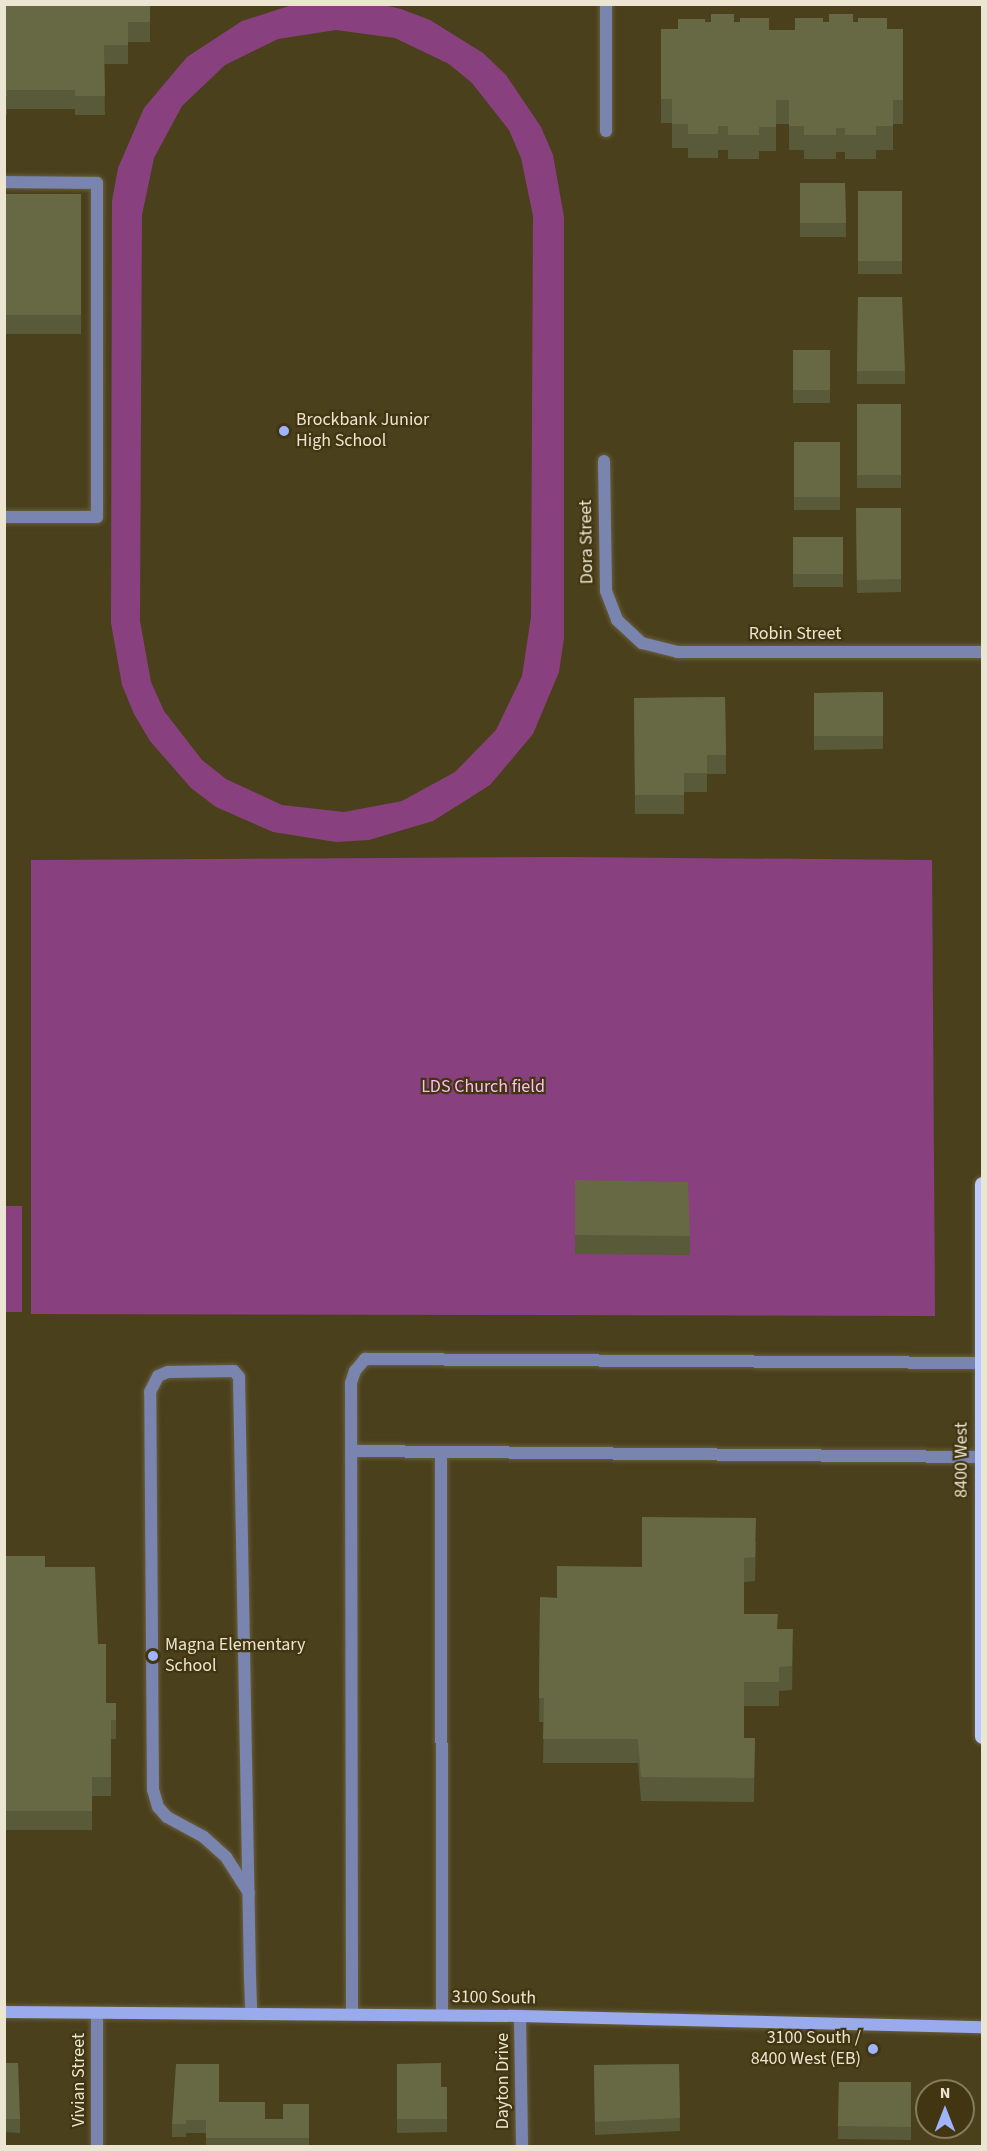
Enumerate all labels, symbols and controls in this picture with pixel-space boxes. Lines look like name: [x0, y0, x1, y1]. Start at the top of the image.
place label: Brockbank Junior High School: [296, 410, 429, 452]
marker: Brockbank Junior High School: [277, 424, 291, 438]
street label: Dora Street: [575, 500, 599, 584]
street label: Robin Street: [749, 623, 841, 645]
park label: LDS Church field: [421, 1076, 545, 1098]
street label: 8400 West: [951, 1422, 973, 1498]
place label: Magna Elementary School: [165, 1635, 305, 1678]
marker: Magna Elementary School: [146, 1649, 160, 1663]
street label: 3100 South: [452, 1986, 536, 2010]
place label: 3100 South / 8400 West (EB): [751, 2028, 861, 2070]
street label: Vivian Street: [68, 2033, 90, 2127]
street label: Dayton Drive: [492, 2033, 514, 2129]
marker: 3100 South / 8400 West (EB): [866, 2042, 880, 2056]
north arrow: [915, 2079, 975, 2139]
text: N: [940, 2082, 950, 2104]

